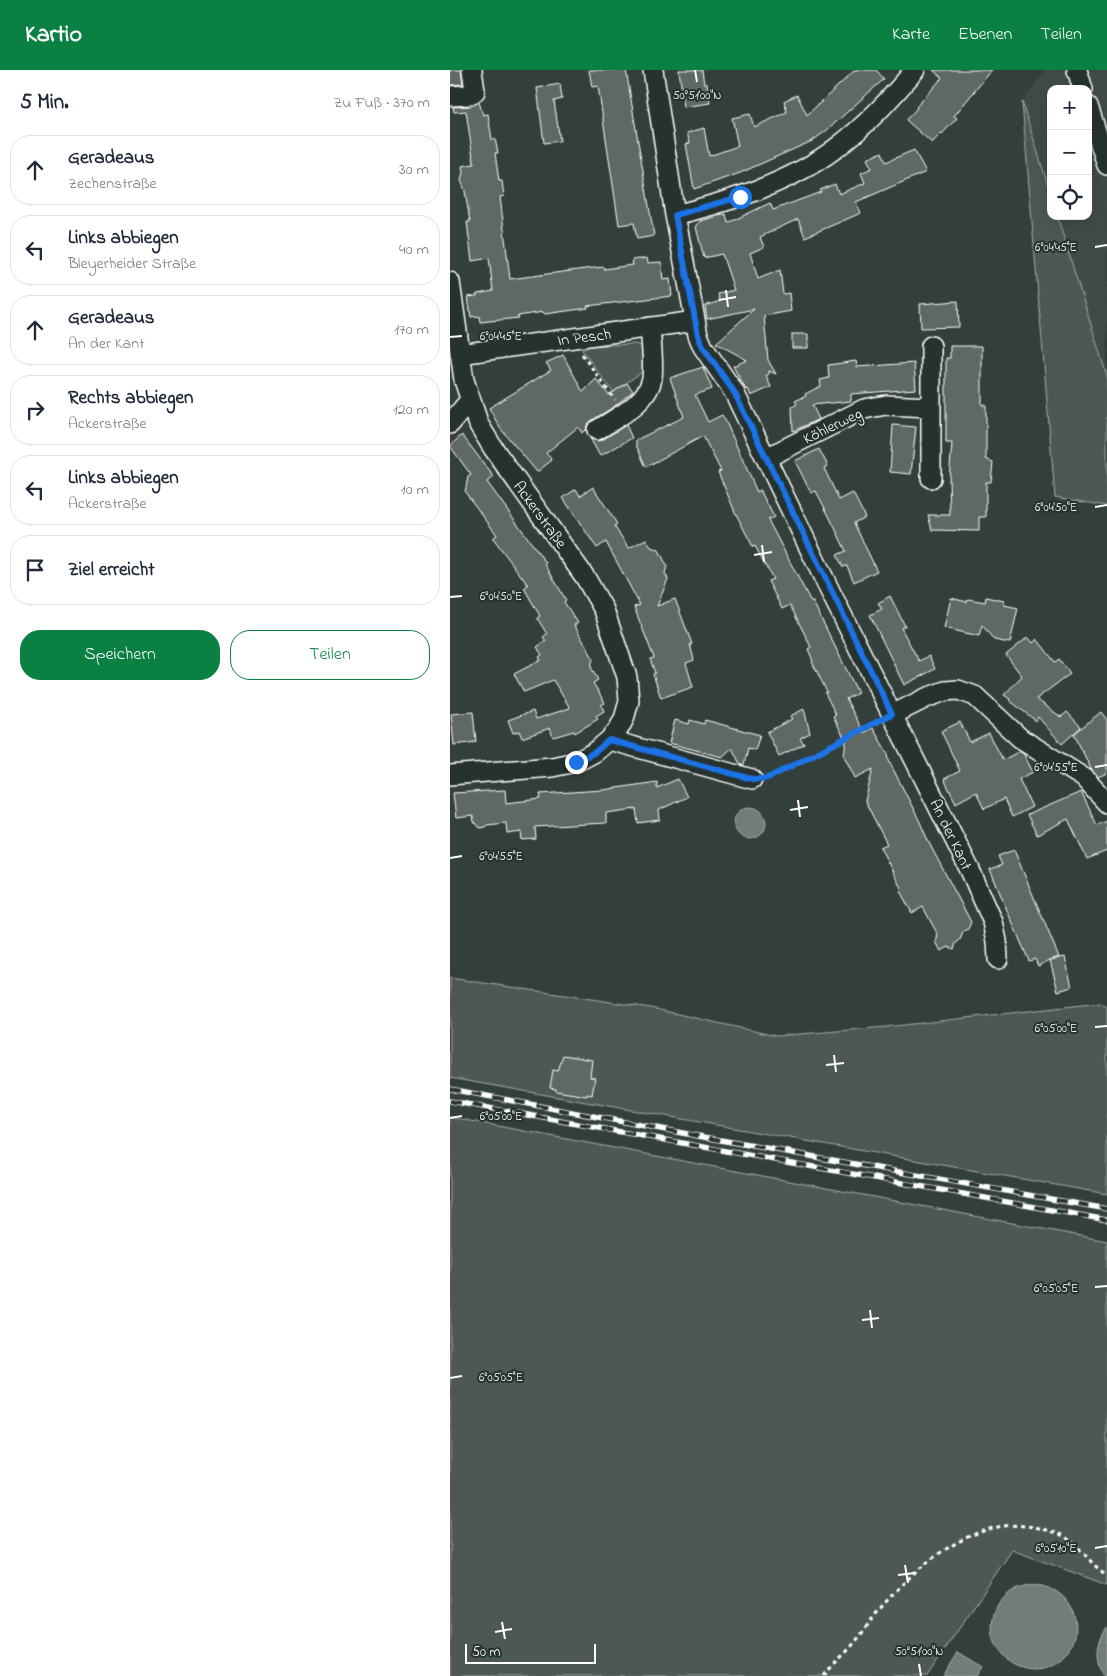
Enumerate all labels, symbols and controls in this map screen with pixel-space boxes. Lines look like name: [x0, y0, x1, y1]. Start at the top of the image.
text: Kartio: [25, 18, 82, 53]
text: Karte: [892, 22, 930, 48]
text: Ebenen: [958, 22, 1012, 48]
text: Teilen: [1040, 22, 1082, 48]
map controls: [1047, 85, 1092, 220]
button: +: [1047, 85, 1092, 130]
text: 50°51'00"N: [673, 87, 721, 105]
text: 5 Min.: [20, 88, 68, 118]
text: Zu Fuß · 370 m: [333, 91, 430, 115]
button: −: [1047, 130, 1092, 175]
text: Geradeaus: [68, 145, 155, 172]
icon: ahead: [21, 156, 49, 184]
text: 30 m: [399, 158, 429, 182]
text: Zechenstraße: [68, 172, 157, 196]
button: locate: [1047, 175, 1092, 220]
route start: [729, 186, 752, 209]
text: Links abbiegen: [68, 225, 179, 252]
icon: left: [21, 236, 49, 264]
text: 40 m: [399, 238, 429, 262]
text: 6°04'45"E: [1035, 239, 1077, 257]
text: Bleyerheider Straße: [68, 252, 196, 276]
text: Geradeaus: [68, 305, 155, 332]
icon: ahead: [21, 316, 49, 344]
text: 170 m: [394, 318, 429, 342]
street label: In Pesch: [556, 323, 612, 353]
text: 6°04'45"E: [480, 328, 522, 346]
text: An der Kant: [68, 332, 145, 356]
text: Rechts abbiegen: [68, 385, 193, 412]
icon: right: [21, 396, 49, 424]
text: 120 m: [393, 398, 429, 422]
street label: Köhlerweg: [799, 402, 866, 451]
text: Ackerstraße: [68, 412, 147, 436]
text: Links abbiegen: [68, 465, 179, 492]
icon: left: [21, 476, 49, 504]
street label: Ackerstraße: [507, 476, 573, 555]
text: 10 m: [401, 478, 429, 502]
text: Ackerstraße: [68, 492, 147, 516]
text: 6°04'50"E: [1035, 499, 1077, 517]
icon: arrive: [21, 556, 49, 584]
text: Ziel erreicht: [68, 557, 155, 584]
text: 6°04'50"E: [480, 588, 522, 606]
button: Speichern: [20, 630, 220, 680]
button: Teilen: [230, 630, 430, 680]
route end: [565, 751, 588, 774]
text: 6°04'55"E: [1034, 759, 1078, 777]
street label: An der Kant: [923, 795, 978, 875]
text: 6°04'55"E: [479, 848, 523, 866]
text: 6°05'00"E: [1035, 1020, 1077, 1038]
text: 6°05'00"E: [480, 1108, 522, 1126]
text: 6°05'05"E: [1034, 1280, 1078, 1298]
text: 6°05'05"E: [479, 1369, 523, 1387]
text: 6°05'10"E: [1036, 1540, 1076, 1558]
scale bar: [465, 1641, 596, 1664]
text: 50 m: [472, 1642, 500, 1663]
text: 50°51'00"N: [895, 1643, 943, 1661]

